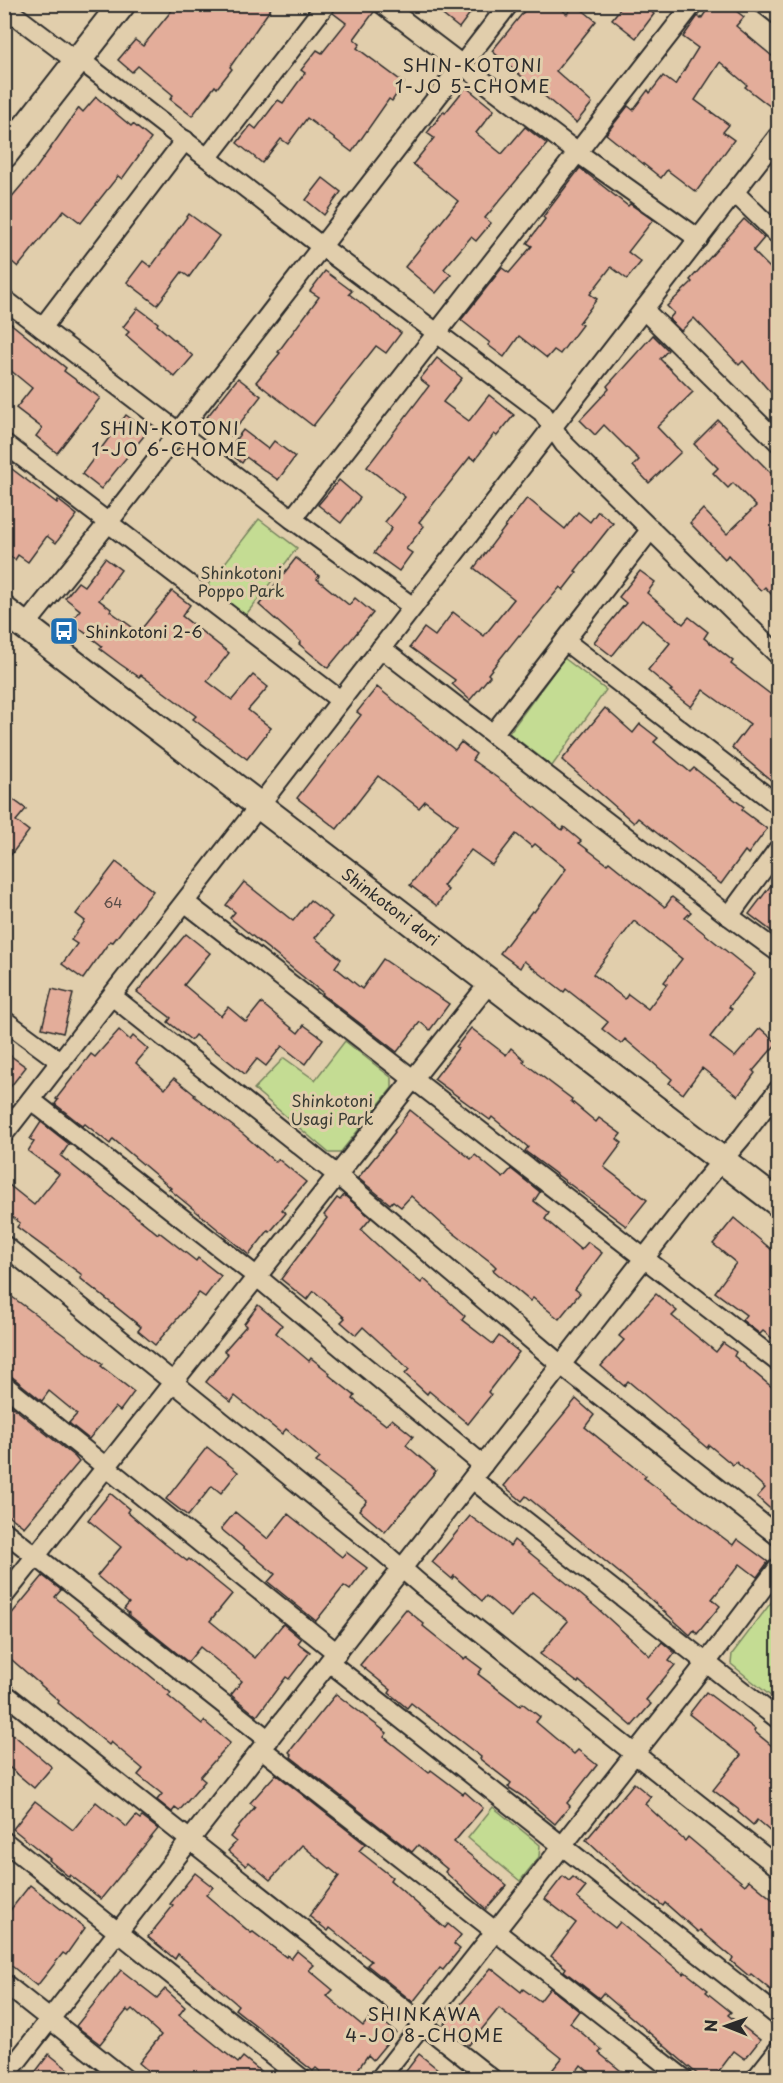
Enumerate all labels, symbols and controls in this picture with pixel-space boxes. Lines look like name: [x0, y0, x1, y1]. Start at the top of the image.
district label: SHIN-KOTONI 1-JO 5-CHOME: [395, 51, 551, 99]
district label: SHIN-KOTONI 1-JO 6-CHOME: [91, 414, 249, 462]
park label: Shinkotoni Poppo Park: [198, 560, 285, 602]
bus stop icon: Shinkotoni 2-6: [48, 615, 80, 647]
place label: Shinkotoni 2-6: [85, 619, 202, 643]
street label: Shinkotoni dori: [337, 861, 445, 951]
house number: 64: [103, 892, 123, 913]
park label: Shinkotoni Usagi Park: [291, 1088, 374, 1130]
north arrow: [696, 1996, 756, 2056]
district label: SHINKAWA 4-JO 8-CHOME: [345, 2000, 505, 2048]
text: N: [698, 2019, 722, 2032]

